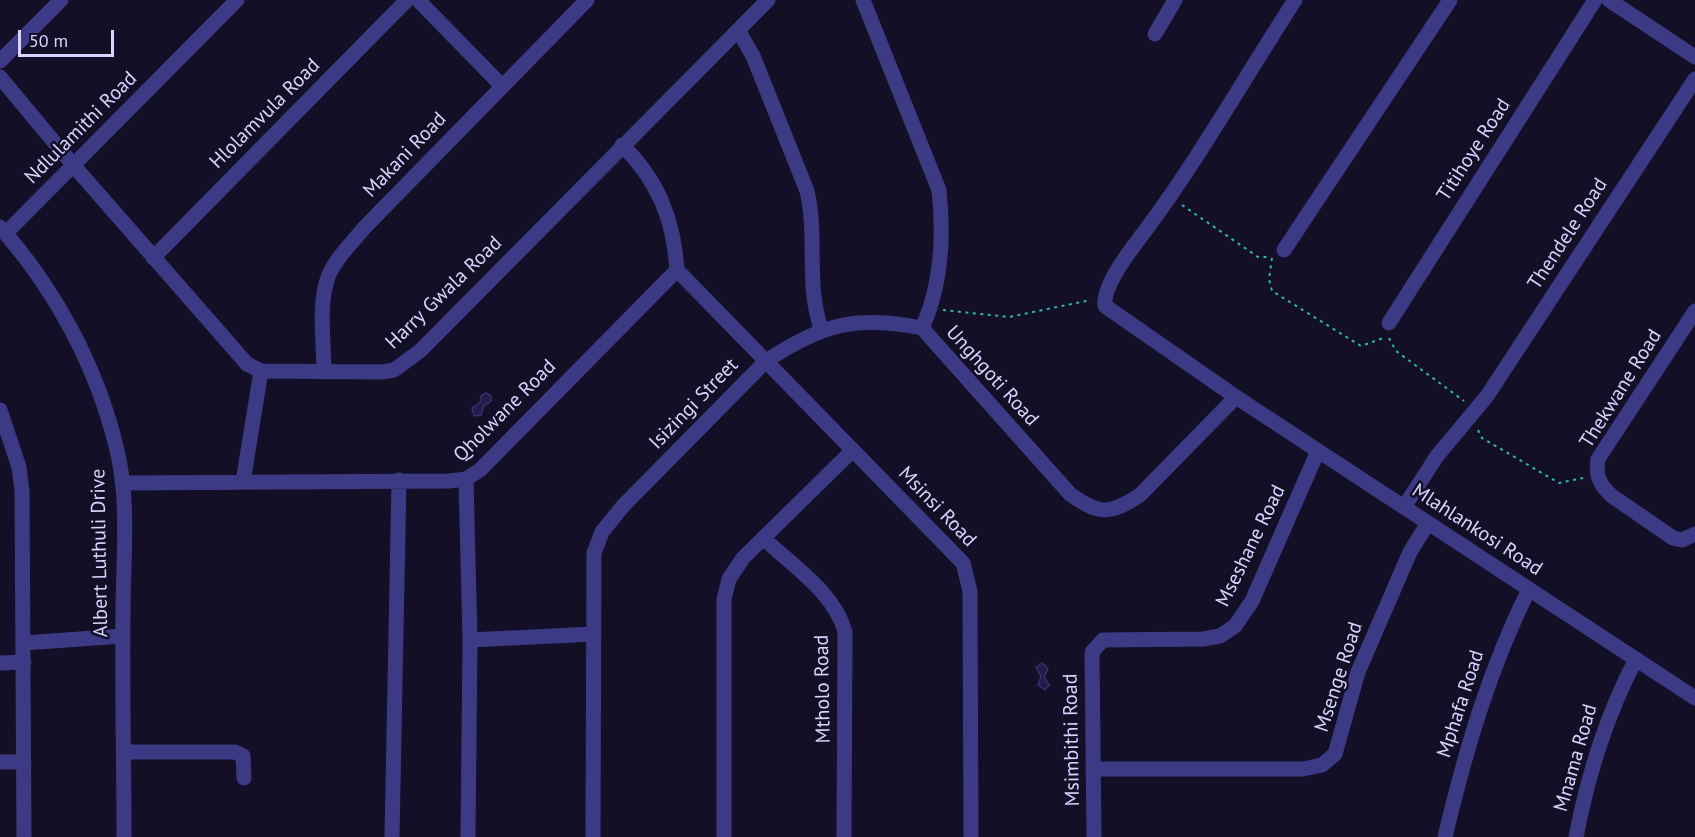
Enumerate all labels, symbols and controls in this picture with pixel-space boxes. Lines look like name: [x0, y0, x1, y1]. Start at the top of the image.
scale bar: [21, 18, 117, 56]
text: 50 m: [29, 29, 68, 52]
street label: Hlolamvula Road: [205, 54, 325, 174]
street label: Ndlulamithi Road: [20, 67, 142, 189]
street label: Titihoye Road: [1432, 94, 1516, 206]
street label: Makani Road: [358, 107, 452, 203]
street label: Thendele Road: [1523, 174, 1613, 294]
street label: Harry Gwala Road: [381, 232, 507, 354]
street label: Unghgoti Road: [941, 321, 1043, 431]
street label: Thekwane Road: [1575, 325, 1667, 453]
street label: Isizingi Street: [645, 353, 743, 455]
street label: Qholwane Road: [449, 355, 561, 467]
street label: Msinsi Road: [893, 462, 981, 552]
street label: Albert Luthuli Drive: [87, 469, 113, 637]
street label: Mlahlankosi Road: [1407, 479, 1547, 581]
street label: Mseshane Road: [1211, 481, 1291, 611]
street label: Msenge Road: [1310, 619, 1368, 735]
street label: Mtholo Road: [810, 635, 836, 743]
street label: Mphafa Road: [1432, 647, 1490, 761]
street label: Msimbithi Road: [1059, 673, 1085, 807]
street label: Mnama Road: [1549, 702, 1603, 814]

